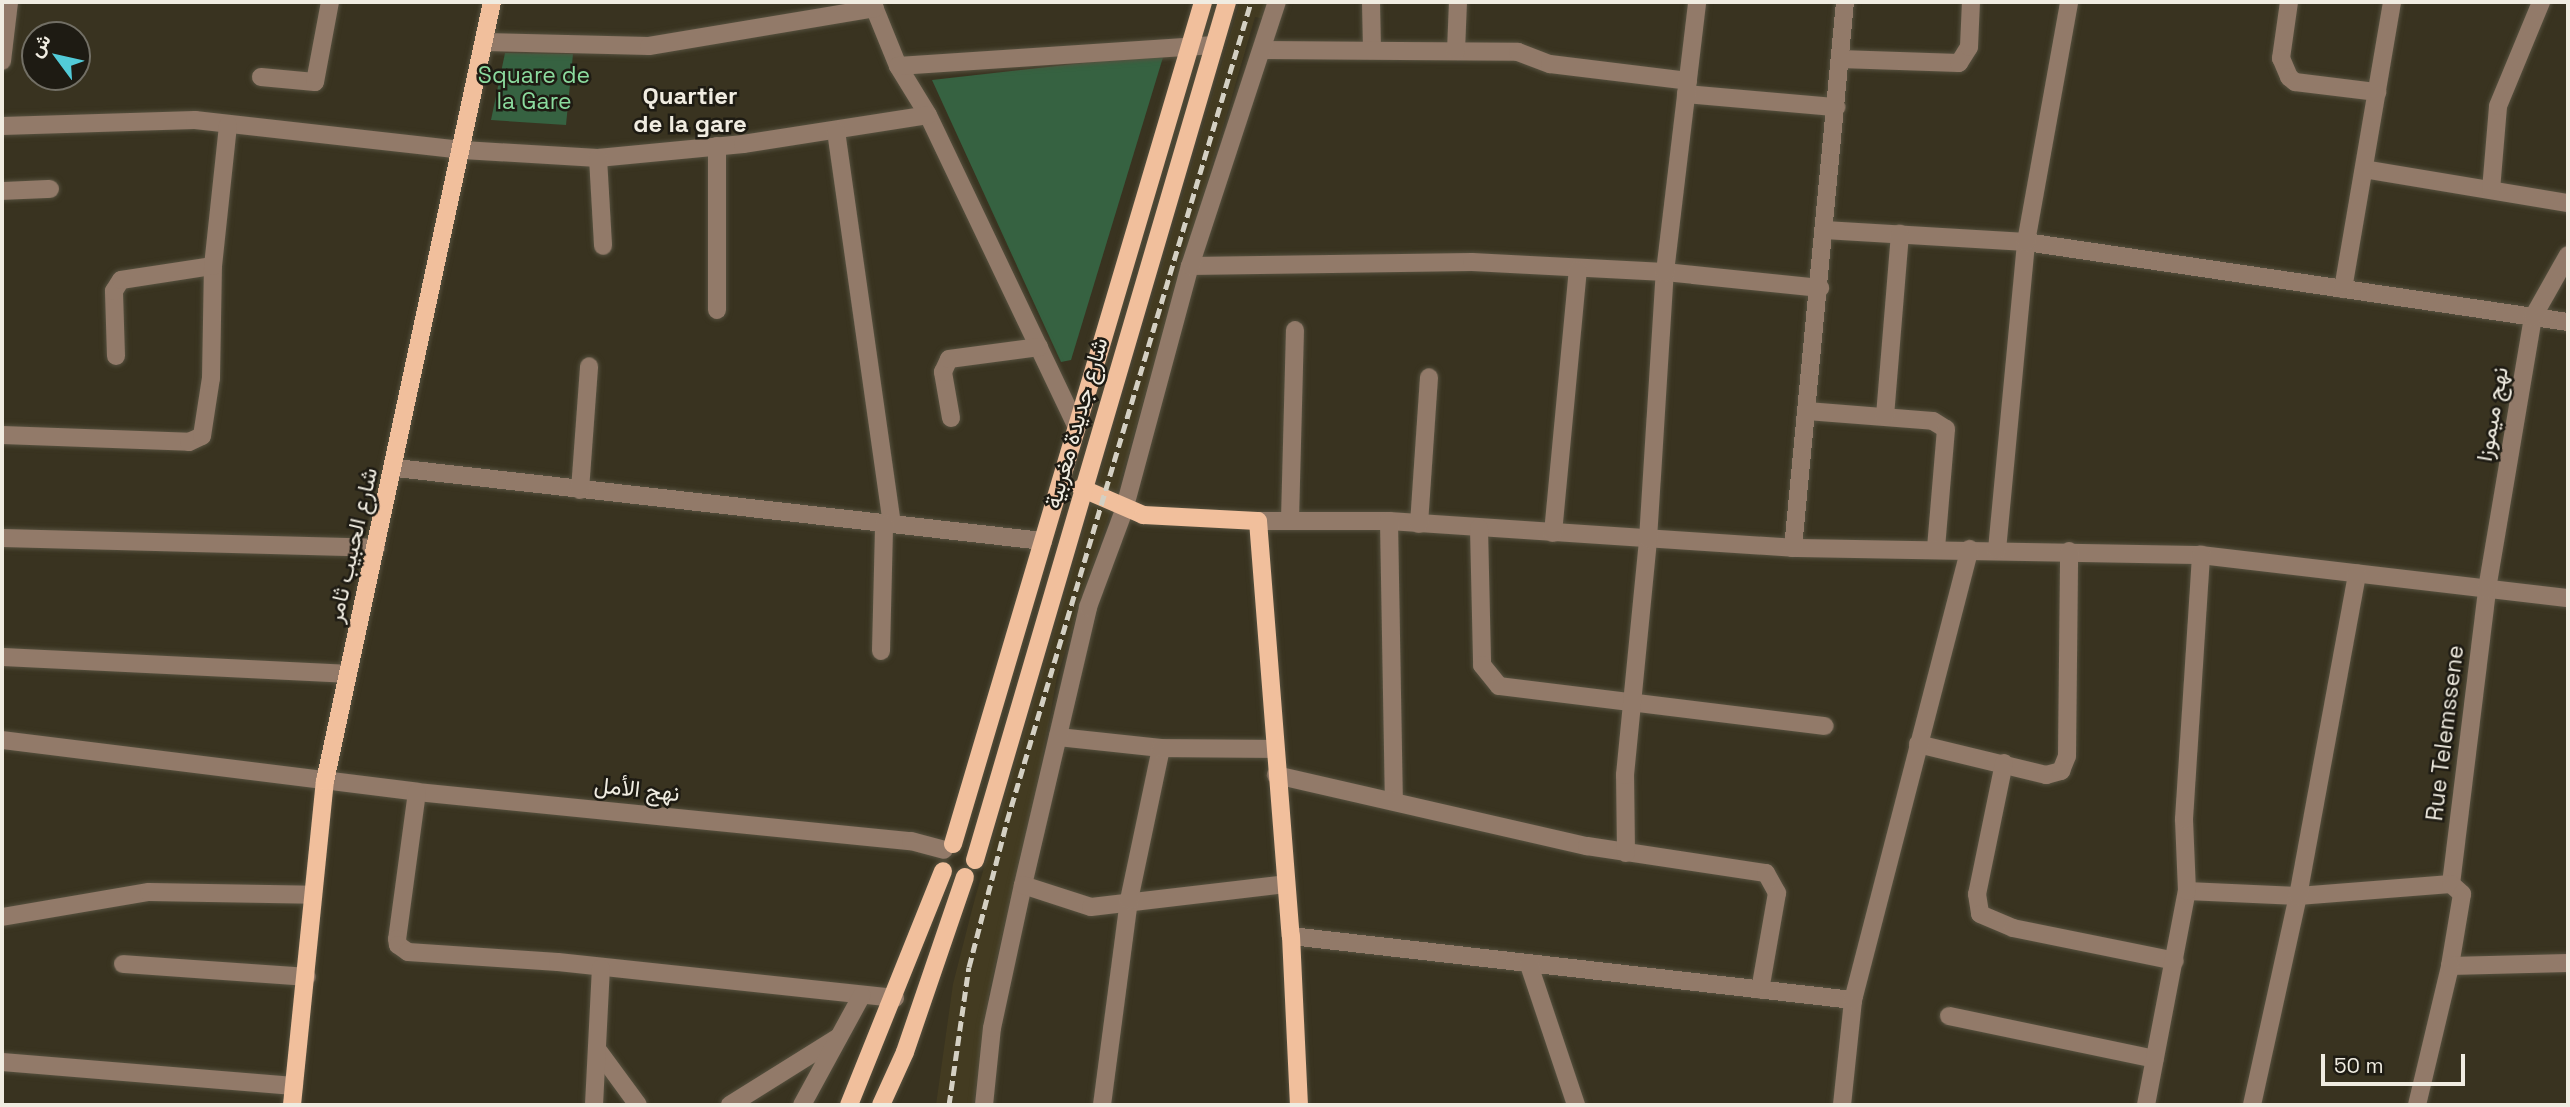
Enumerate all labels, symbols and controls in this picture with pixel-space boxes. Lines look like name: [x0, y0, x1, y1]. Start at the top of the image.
north arrow: [21, 21, 91, 91]
text: ش: [23, 29, 56, 62]
park label: Square de la Gare: [478, 61, 590, 115]
district label: Quartier de la gare: [633, 82, 747, 138]
street label: شارع جديدة مغربية: [1038, 334, 1114, 512]
street label: نهج ميموزا: [2470, 365, 2514, 463]
street label: شارع الحبيب ثامر: [321, 465, 383, 625]
street label: Rue Telemssene: [2420, 643, 2470, 823]
street label: نهج الأمل: [593, 771, 681, 807]
scale bar: [2325, 1040, 2468, 1084]
text: 50 m: [2334, 1052, 2384, 1079]

